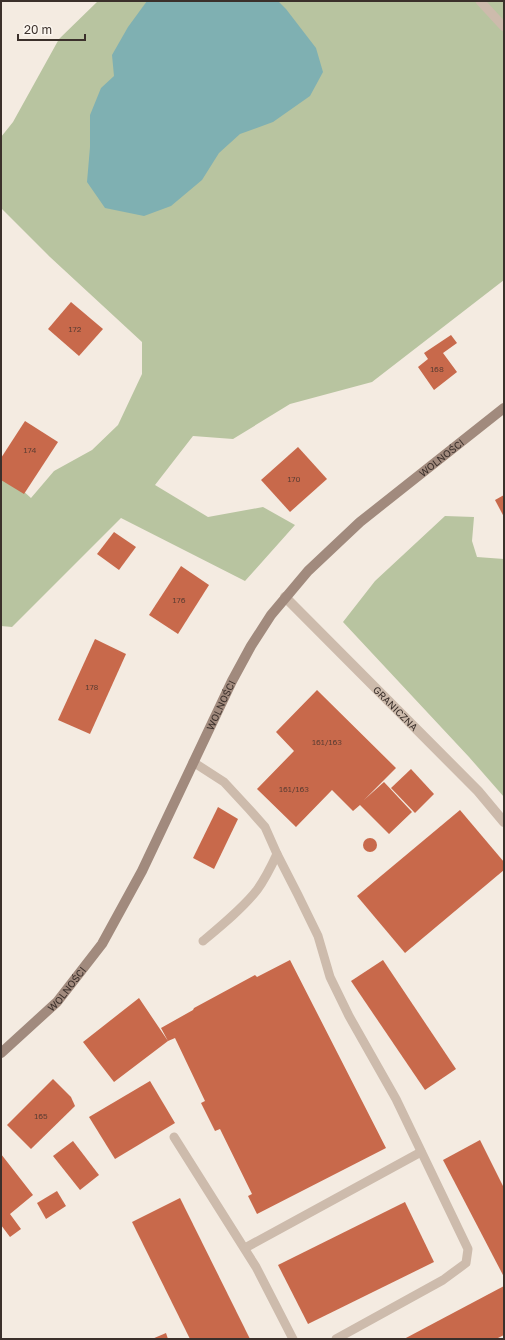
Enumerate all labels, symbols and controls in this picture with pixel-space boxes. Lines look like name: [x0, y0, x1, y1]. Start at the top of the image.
scale bar: [18, 16, 85, 42]
text: 20 m: [24, 22, 52, 37]
house number: 172: [69, 324, 82, 334]
house number: 168: [430, 364, 444, 374]
street label: WOLNOŚCI: [416, 436, 466, 479]
house number: 174: [24, 445, 37, 455]
house number: 170: [287, 474, 301, 484]
house number: 176: [173, 595, 186, 605]
street label: WOLNOŚCI: [204, 678, 238, 732]
house number: 178: [86, 682, 99, 692]
street label: GRANICZNA: [371, 683, 421, 733]
house number: 161/163: [312, 737, 342, 747]
house number: 161/163: [279, 784, 309, 794]
street label: WOLNOŚCI: [45, 964, 88, 1014]
house number: 165: [34, 1111, 48, 1121]

